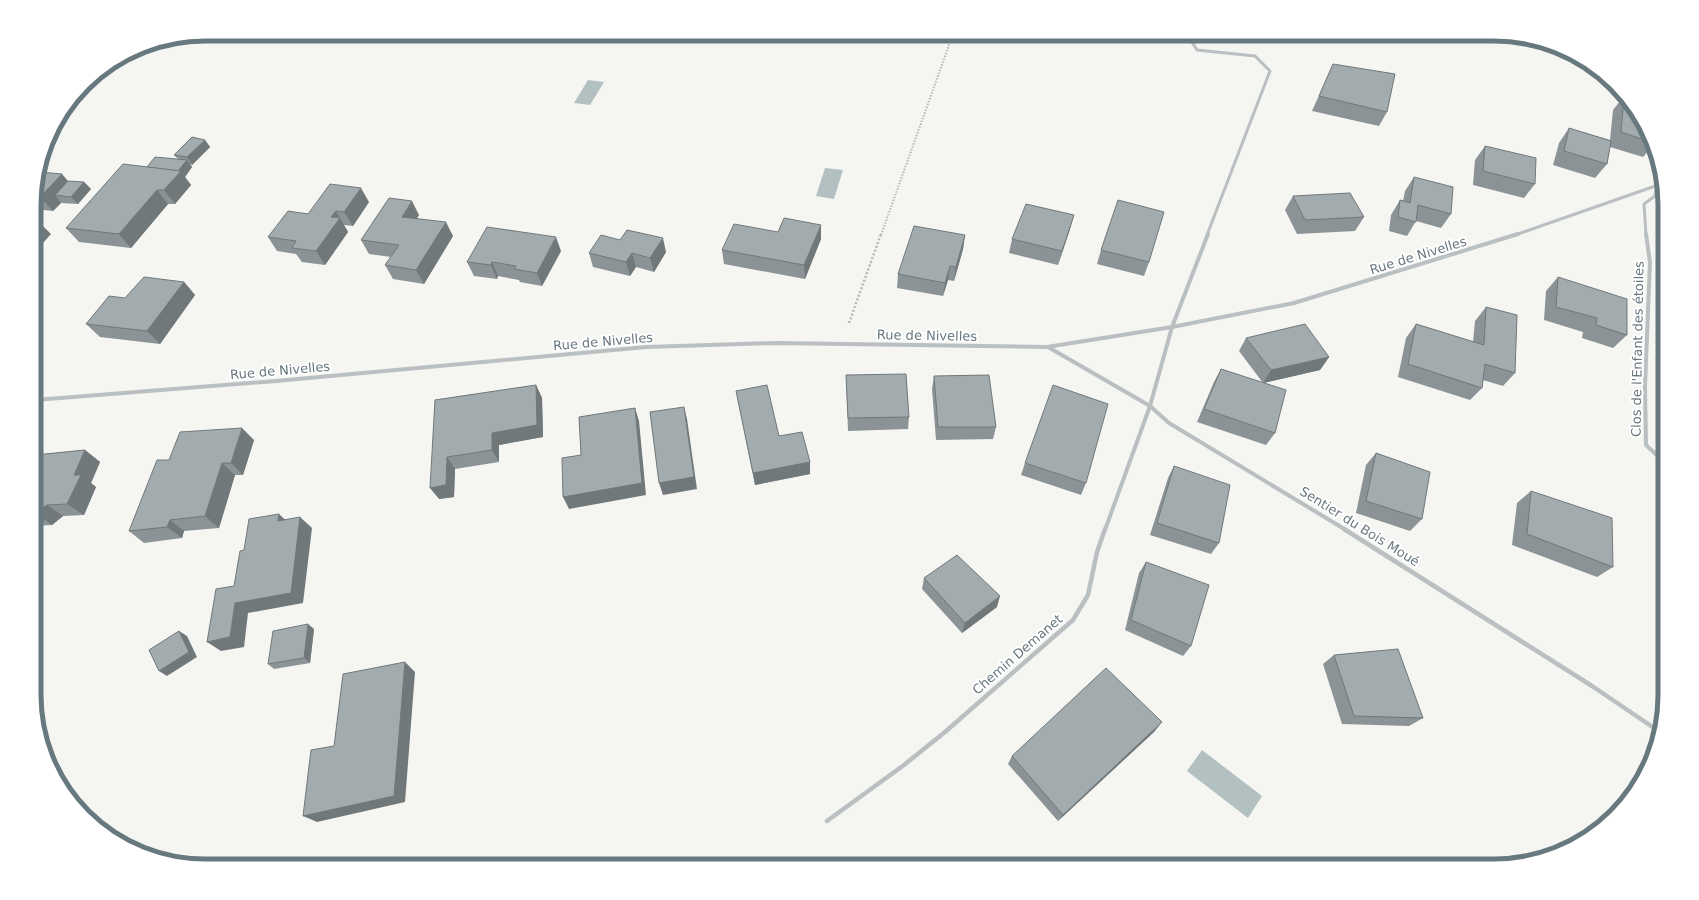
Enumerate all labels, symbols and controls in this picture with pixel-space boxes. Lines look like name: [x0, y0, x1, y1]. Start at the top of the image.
street label: Rue de Nivelles: [1368, 234, 1468, 277]
street label: Clos de l'Enfant des étoiles: [1628, 261, 1647, 437]
street label: Rue de Nivelles: [877, 327, 977, 344]
street label: Rue de Nivelles: [552, 330, 654, 353]
street label: Rue de Nivelles: [229, 359, 331, 382]
street label: Sentier du Bois Moué: [1297, 483, 1422, 569]
street label: Chemin Demanet: [969, 611, 1065, 697]

